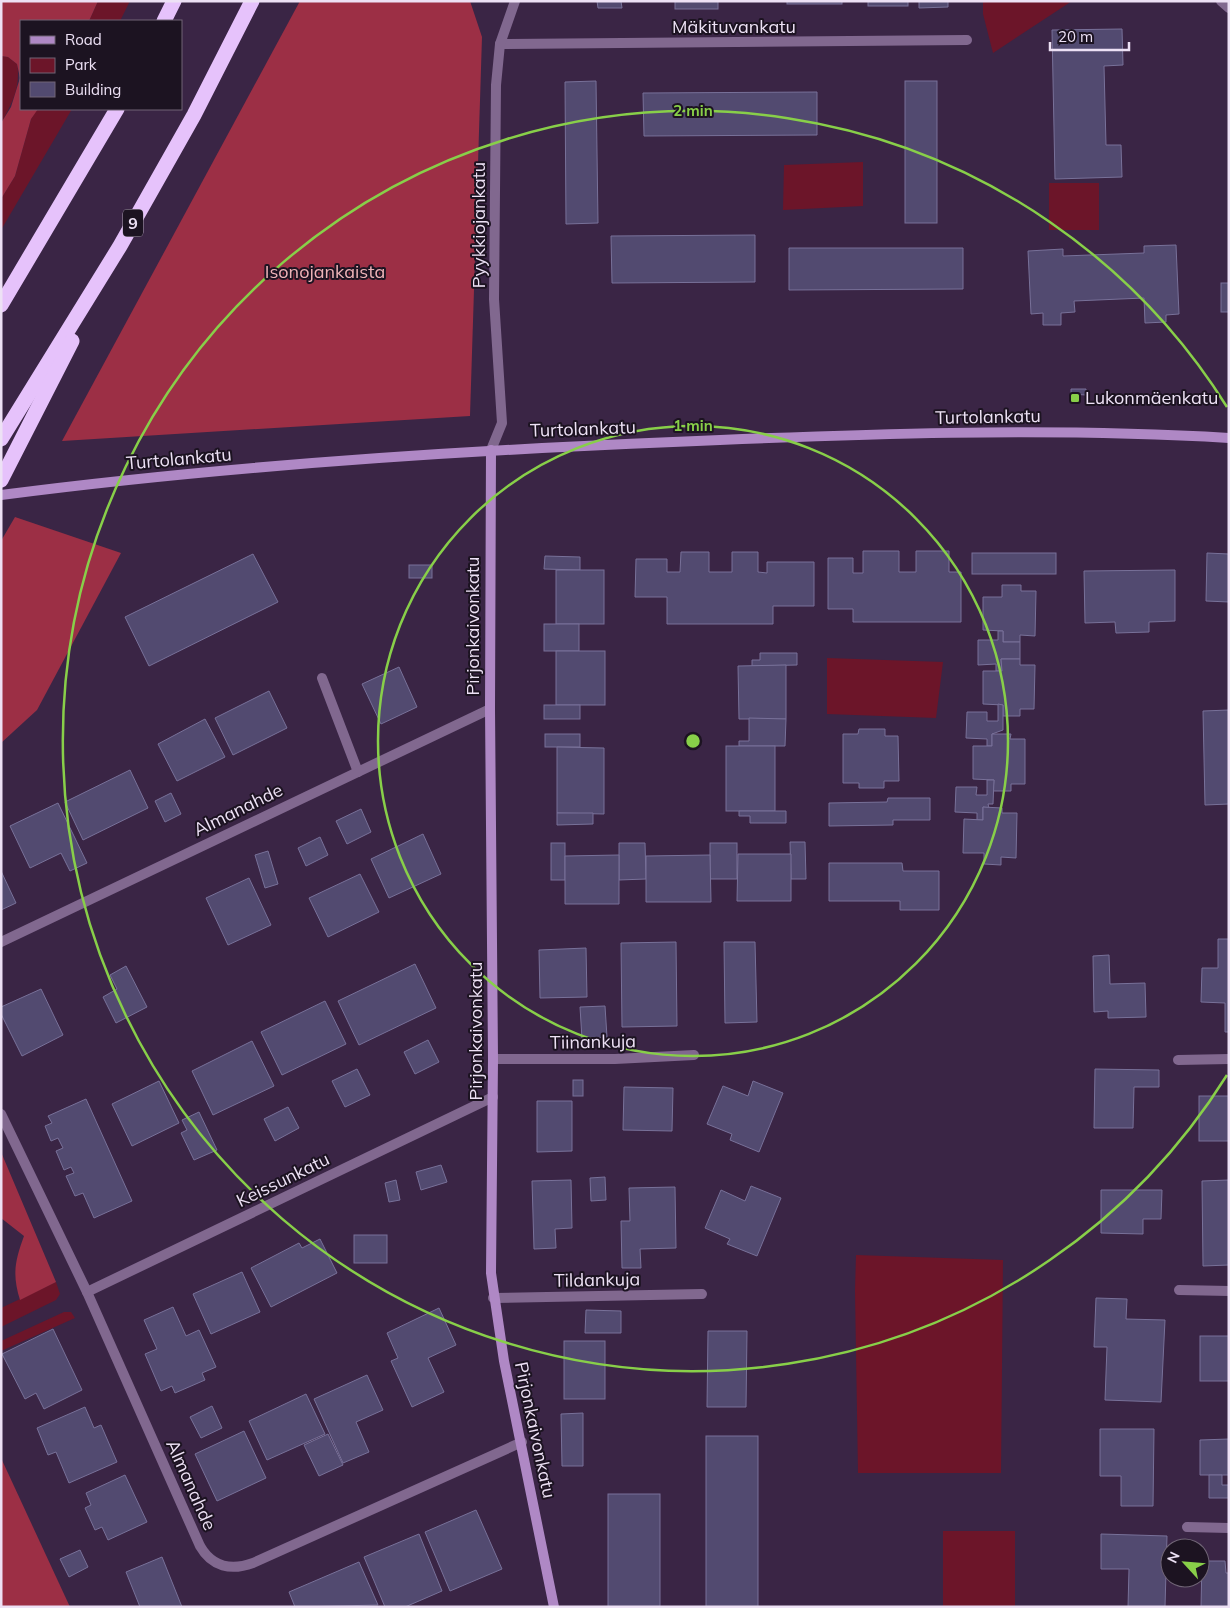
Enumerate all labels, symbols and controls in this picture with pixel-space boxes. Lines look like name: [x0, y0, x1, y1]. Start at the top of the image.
street label: Mäkituvankatu: [672, 15, 796, 38]
legend: [20, 20, 182, 110]
scale bar: [1050, 20, 1129, 52]
text: 20 m: [1058, 27, 1093, 46]
text: Road: [65, 30, 102, 49]
text: Park: [65, 55, 97, 74]
text: Building: [65, 80, 121, 99]
text: 2 min: [673, 101, 713, 120]
street label: Pyykkiojankatu: [467, 162, 490, 288]
road number: 9: [123, 210, 143, 237]
park label: Isonojankaista: [265, 260, 385, 283]
place label: Lukonmäenkatu: [1085, 386, 1219, 409]
marker: Lukonmäenkatu: [1069, 392, 1081, 404]
street label: Turtolankatu: [935, 404, 1041, 429]
street label: Turtolankatu: [530, 415, 636, 442]
text: 1 min: [673, 416, 713, 435]
street label: Turtolankatu: [125, 442, 233, 475]
street label: Pirjonkaivonkatu: [461, 557, 484, 695]
centre of rings: [684, 732, 702, 750]
street label: Almanahde: [189, 778, 286, 841]
street label: Pirjonkaivonkatu: [464, 962, 487, 1100]
street label: Tiinankuja: [550, 1029, 636, 1054]
street label: Keissunkatu: [232, 1147, 333, 1212]
street label: Tildankuja: [554, 1267, 640, 1292]
street label: Pirjonkaivonkatu: [510, 1360, 561, 1500]
street label: Almanahde: [161, 1436, 222, 1534]
north arrow: [1160, 1538, 1210, 1588]
text: N: [1163, 1549, 1184, 1566]

